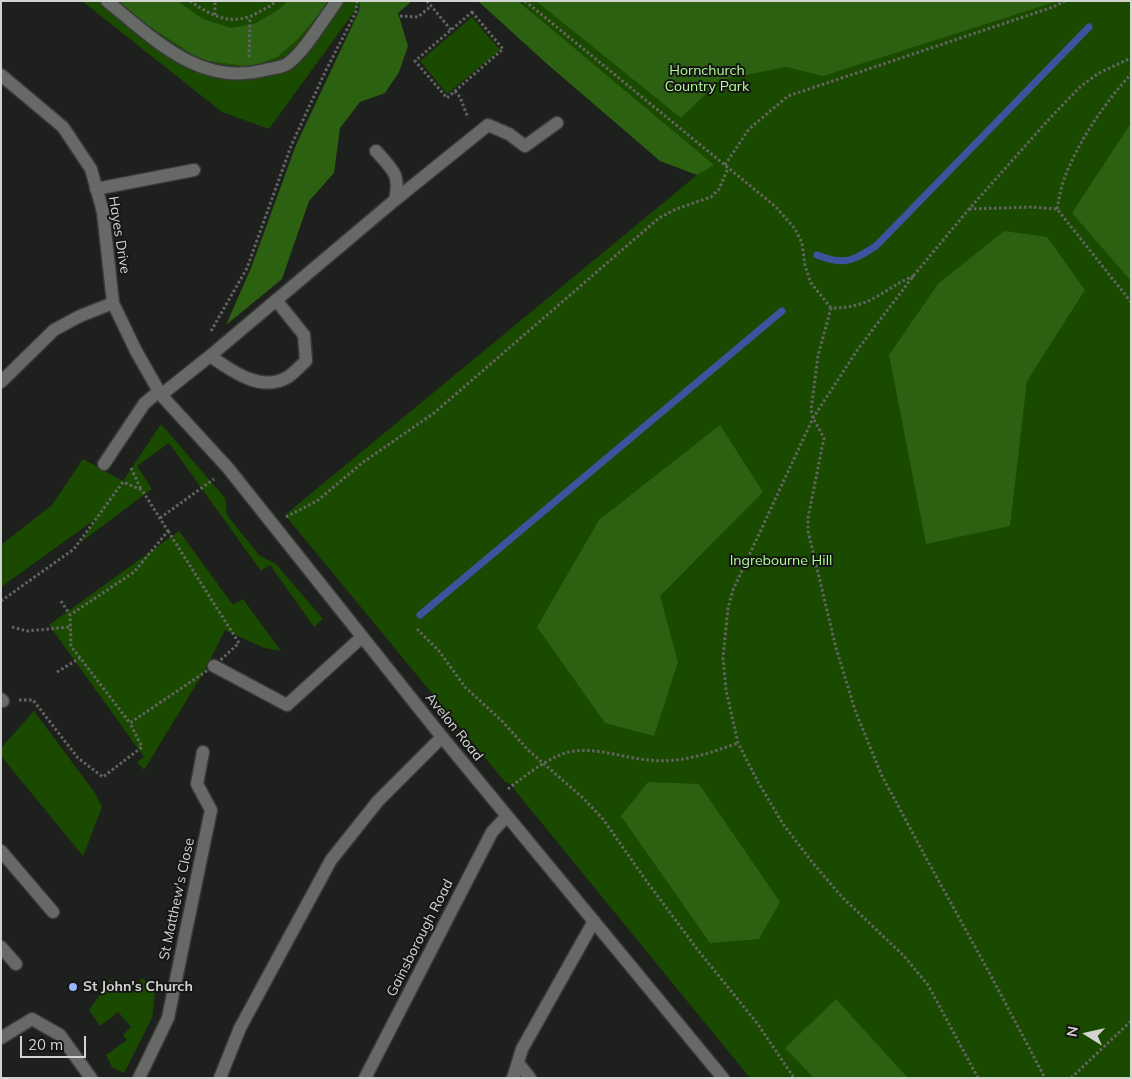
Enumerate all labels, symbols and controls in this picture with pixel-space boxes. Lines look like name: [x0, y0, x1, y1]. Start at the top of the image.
park label: Hornchurch Country Park: [665, 63, 749, 95]
street label: Hayes Drive: [105, 195, 133, 275]
park label: Ingrebourne Hill: [730, 553, 832, 569]
street label: Avelon Road: [422, 690, 486, 764]
street label: St Matthew's Close: [156, 836, 198, 962]
street label: Gainsborough Road: [383, 877, 457, 999]
place label: St John's Church: [83, 979, 193, 995]
marker: St John's Church: [67, 981, 79, 993]
north arrow: [1062, 1009, 1112, 1059]
text: N: [1062, 1025, 1082, 1038]
scale bar: [22, 1026, 89, 1058]
text: 20 m: [28, 1035, 63, 1054]

